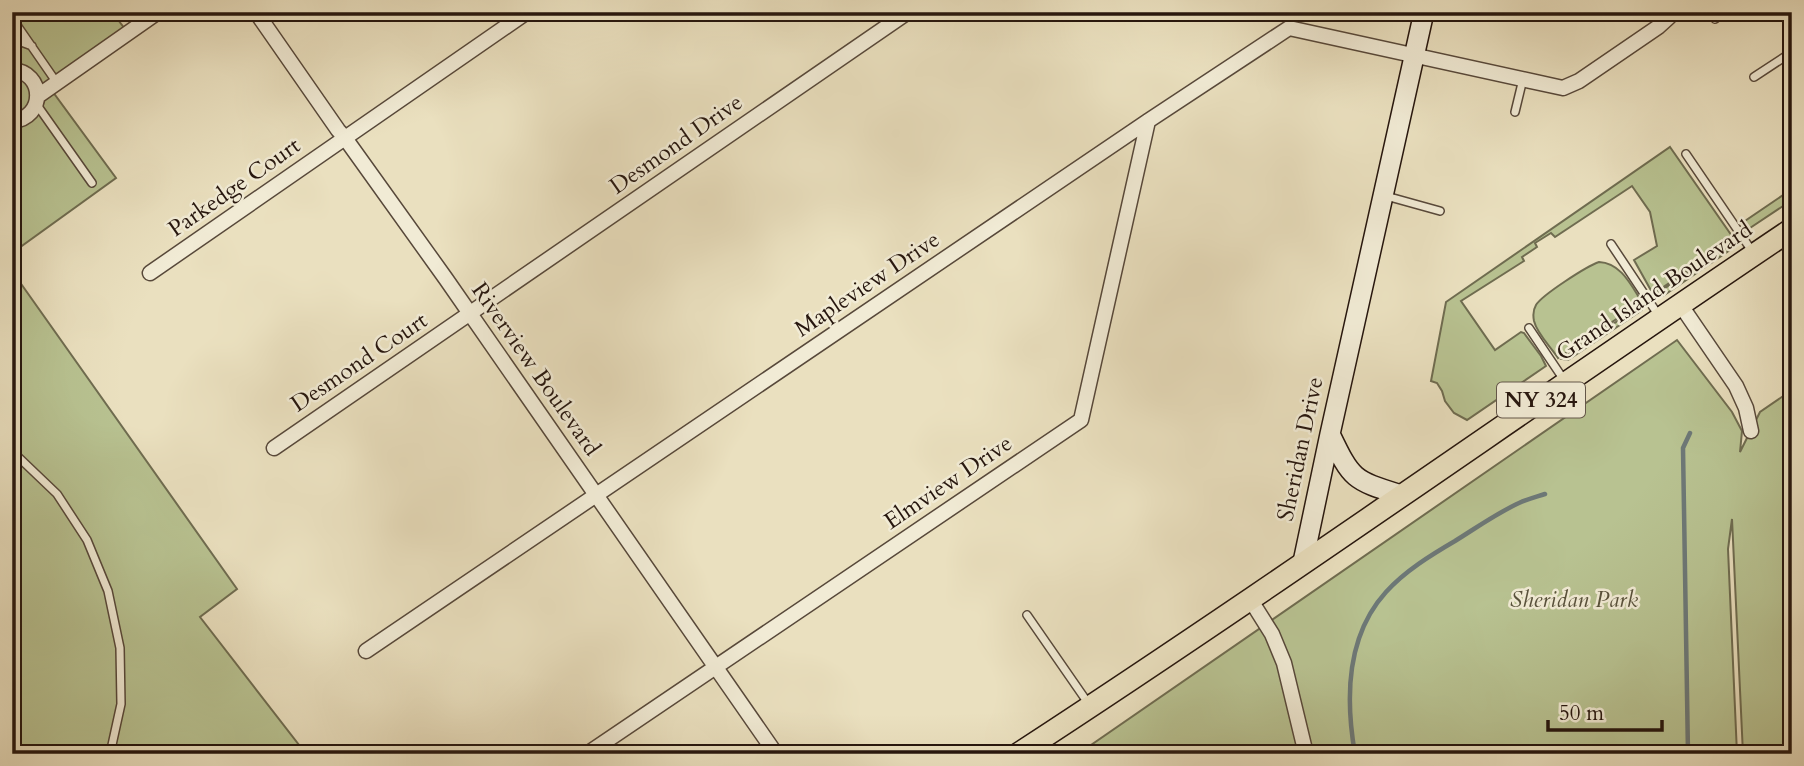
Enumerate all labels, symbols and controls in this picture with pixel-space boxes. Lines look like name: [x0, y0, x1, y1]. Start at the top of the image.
street label: Desmond Drive: [603, 87, 749, 201]
street label: Parkedge Court: [162, 130, 306, 244]
street label: Grand Island Boulevard: [1550, 213, 1759, 368]
street label: Mapleview Drive: [788, 224, 946, 344]
street label: Riverview Boulevard: [464, 276, 608, 463]
street label: Desmond Court: [285, 305, 433, 419]
street label: Sheridan Drive: [1270, 374, 1330, 524]
road number: NY 324: [1497, 382, 1585, 418]
street label: Elmview Drive: [878, 428, 1018, 536]
park label: Sheridan Park: [1510, 584, 1639, 615]
scale bar: [1548, 689, 1662, 733]
text: 50 m: [1559, 699, 1604, 728]

